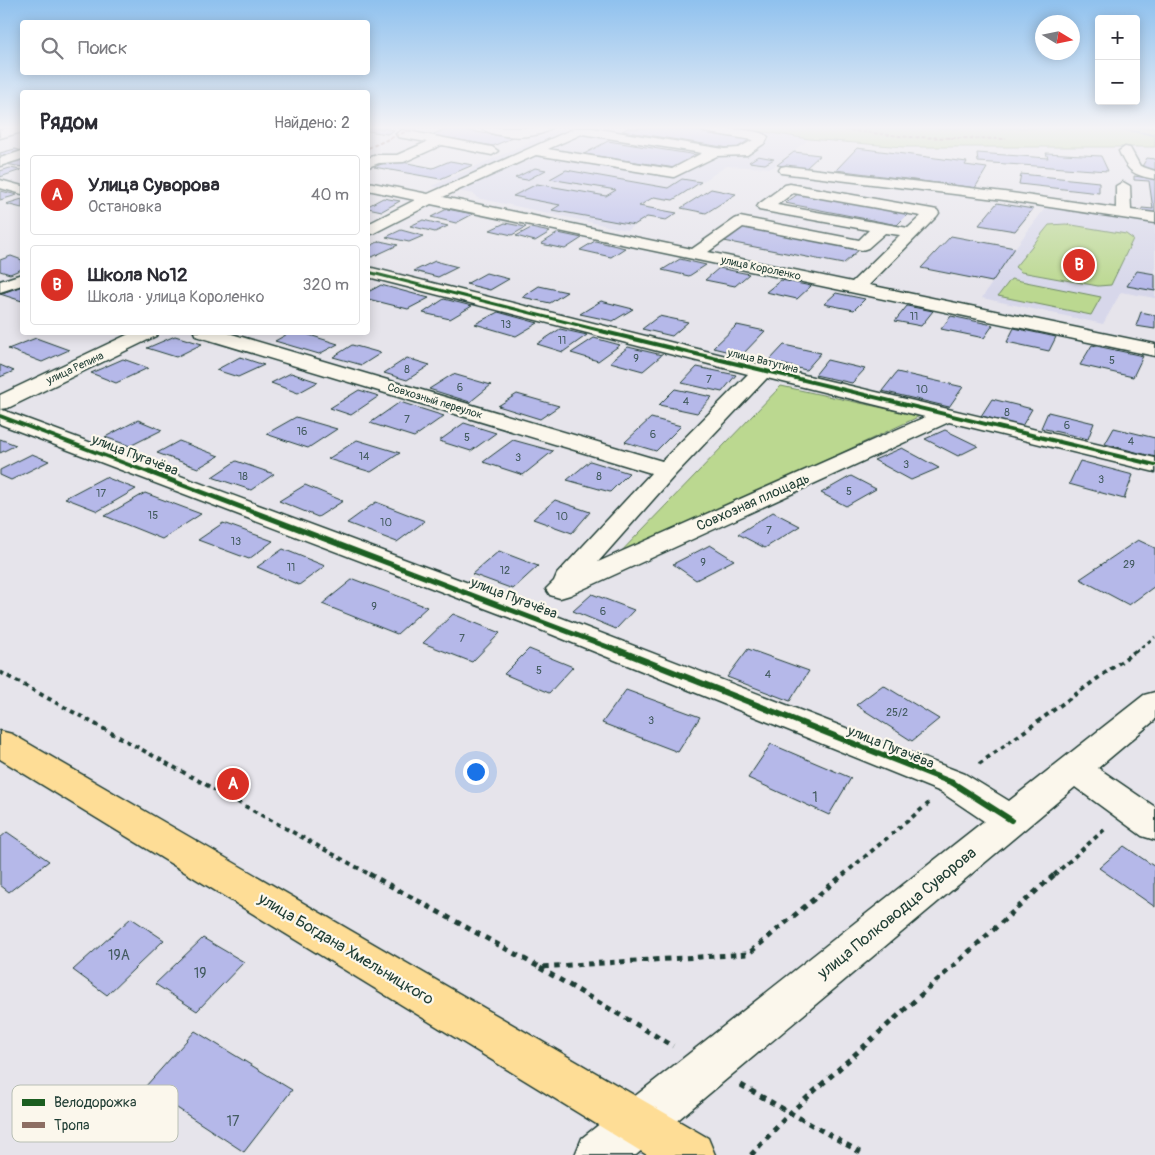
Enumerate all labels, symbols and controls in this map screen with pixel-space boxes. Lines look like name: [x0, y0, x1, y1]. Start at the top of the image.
north arrow: [1035, 15, 1080, 60]
map controls: [1095, 15, 1140, 105]
button: +: [1095, 15, 1140, 60]
search box: [20, 20, 370, 75]
icon: search: [38, 34, 66, 62]
text: Поиск: [78, 36, 128, 60]
button: −: [1095, 60, 1140, 105]
text: Рядом: [40, 109, 98, 136]
text: Найдено: 2: [274, 113, 350, 133]
text: Улица Суворова: [88, 173, 219, 197]
text: A: [52, 185, 62, 205]
text: 40 m: [311, 185, 349, 205]
text: Остановка: [88, 197, 162, 217]
pin: B: [1063, 246, 1095, 284]
street label: улица Короленко: [719, 253, 802, 283]
text: Школа №12: [88, 263, 188, 287]
text: B: [52, 275, 62, 295]
text: 320 m: [303, 275, 349, 295]
text: Школа · улица Короленко: [88, 287, 264, 307]
house number: 11: [910, 310, 918, 323]
house number: 13: [501, 318, 511, 331]
house number: 11: [558, 334, 566, 347]
street label: улица Ватутина: [725, 346, 800, 376]
street label: улица Репина: [43, 349, 106, 387]
house number: 9: [633, 352, 639, 365]
house number: 5: [1109, 354, 1115, 367]
house number: 8: [404, 363, 410, 376]
house number: 7: [706, 373, 712, 386]
street label: Совхозный переулок: [386, 380, 484, 422]
house number: 6: [457, 381, 463, 394]
house number: 10: [916, 383, 928, 396]
house number: 4: [683, 395, 690, 408]
house number: 8: [1004, 406, 1010, 419]
house number: 7: [404, 413, 410, 426]
house number: 6: [1064, 419, 1070, 432]
house number: 16: [297, 425, 307, 438]
house number: 6: [650, 428, 656, 441]
street label: улица Пугачёва: [88, 430, 181, 479]
house number: 5: [464, 431, 470, 444]
house number: 4: [1128, 435, 1135, 448]
house number: 14: [359, 450, 370, 463]
house number: 3: [515, 451, 521, 464]
house number: 3: [903, 458, 909, 471]
street label: Совхозная площадь: [694, 469, 812, 535]
house number: 18: [238, 470, 248, 483]
house number: 8: [596, 470, 602, 483]
house number: 3: [1098, 473, 1104, 486]
house number: 5: [846, 485, 852, 498]
house number: 17: [96, 487, 106, 500]
house number: 15: [148, 509, 158, 522]
house number: 10: [556, 510, 568, 523]
house number: 10: [380, 516, 392, 529]
house number: 7: [766, 524, 772, 537]
house number: 13: [231, 535, 241, 548]
house number: 9: [700, 556, 706, 569]
house number: 29: [1123, 558, 1135, 571]
house number: 11: [287, 561, 295, 574]
house number: 12: [500, 564, 510, 577]
street label: улица Пугачёва: [467, 573, 560, 622]
house number: 9: [371, 600, 377, 613]
house number: 6: [600, 605, 606, 618]
house number: 7: [459, 632, 465, 645]
house number: 5: [536, 664, 542, 677]
house number: 4: [765, 668, 772, 681]
house number: 25/2: [886, 706, 908, 719]
house number: 3: [648, 714, 654, 727]
street label: улица Пугачёва: [844, 722, 937, 772]
your location: [463, 759, 489, 785]
pin: A: [217, 765, 249, 803]
house number: 1: [812, 789, 818, 806]
street label: улица Полководца Суворова: [813, 843, 980, 984]
street label: улица Богдана Хмельницкого: [254, 888, 438, 1010]
house number: 19А: [108, 947, 130, 964]
house number: 19: [194, 965, 206, 982]
legend: [12, 1085, 178, 1142]
text: Велодорожка: [54, 1094, 136, 1111]
house number: 17: [227, 1113, 240, 1130]
text: Тропа: [54, 1117, 90, 1134]

